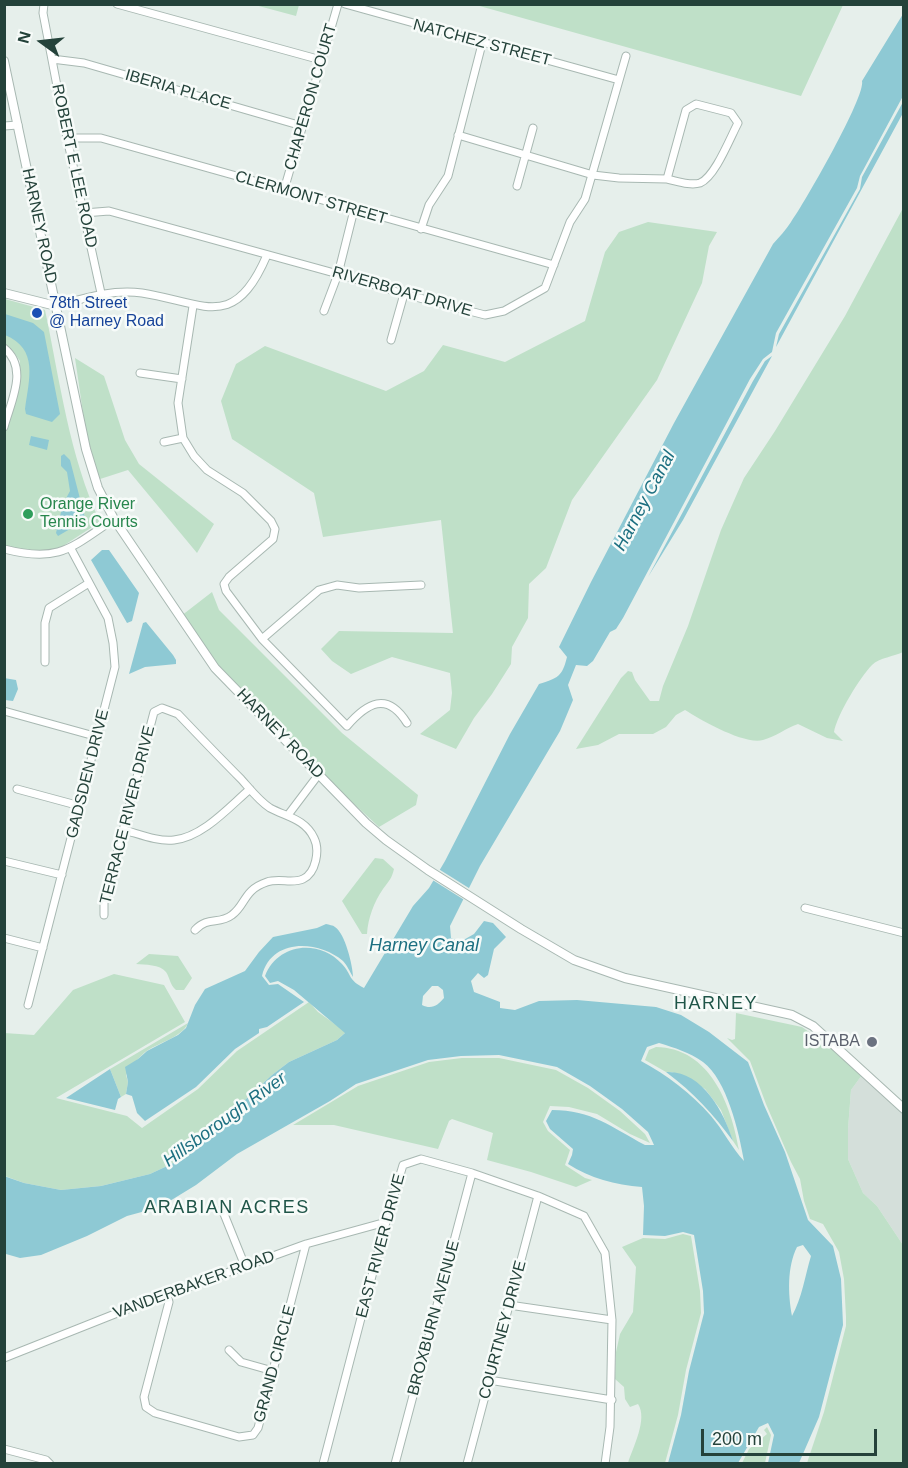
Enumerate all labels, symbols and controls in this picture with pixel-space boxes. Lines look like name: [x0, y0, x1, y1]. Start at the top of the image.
north arrow: [12, 12, 72, 72]
street label: NATCHEZ STREET: [411, 15, 553, 71]
street label: CHAPERON COURT: [281, 21, 341, 173]
text: N: [14, 29, 34, 45]
street label: IBERIA PLACE: [123, 66, 233, 114]
street label: ROBERT E LEE ROAD: [47, 82, 101, 250]
street label: HARNEY ROAD: [17, 167, 61, 285]
street label: CLERMONT STREET: [233, 167, 389, 229]
street label: RIVERBOAT DRIVE: [330, 263, 474, 321]
place label: 78th Street @ Harney Road: [49, 294, 164, 332]
marker: 78th Street @ Harney Road: [30, 306, 44, 320]
water label: Harney Canal: [610, 447, 680, 555]
place label: Orange River Tennis Courts: [40, 495, 138, 533]
marker: Orange River Tennis Courts: [21, 507, 35, 521]
street label: HARNEY ROAD: [232, 685, 328, 783]
street label: GADSDEN DRIVE: [63, 707, 113, 841]
street label: TERRACE RIVER DRIVE: [97, 724, 159, 906]
water label: Harney Canal: [369, 935, 479, 957]
district label: HARNEY: [674, 993, 758, 1015]
place label: ISTABA: [804, 1032, 860, 1052]
marker: ISTABA: [865, 1035, 879, 1049]
water label: Hillsborough River: [159, 1068, 291, 1172]
street label: EAST RIVER DRIVE: [353, 1172, 409, 1320]
district label: ARABIAN ACRES: [144, 1197, 310, 1219]
street label: BROXBURN AVENUE: [404, 1238, 464, 1398]
street label: VANDERBAKER ROAD: [111, 1247, 277, 1323]
street label: COURTNEY DRIVE: [475, 1259, 531, 1401]
street label: GRAND CIRCLE: [250, 1303, 300, 1425]
scale bar: [704, 1417, 880, 1455]
text: 200 m: [712, 1429, 762, 1449]

